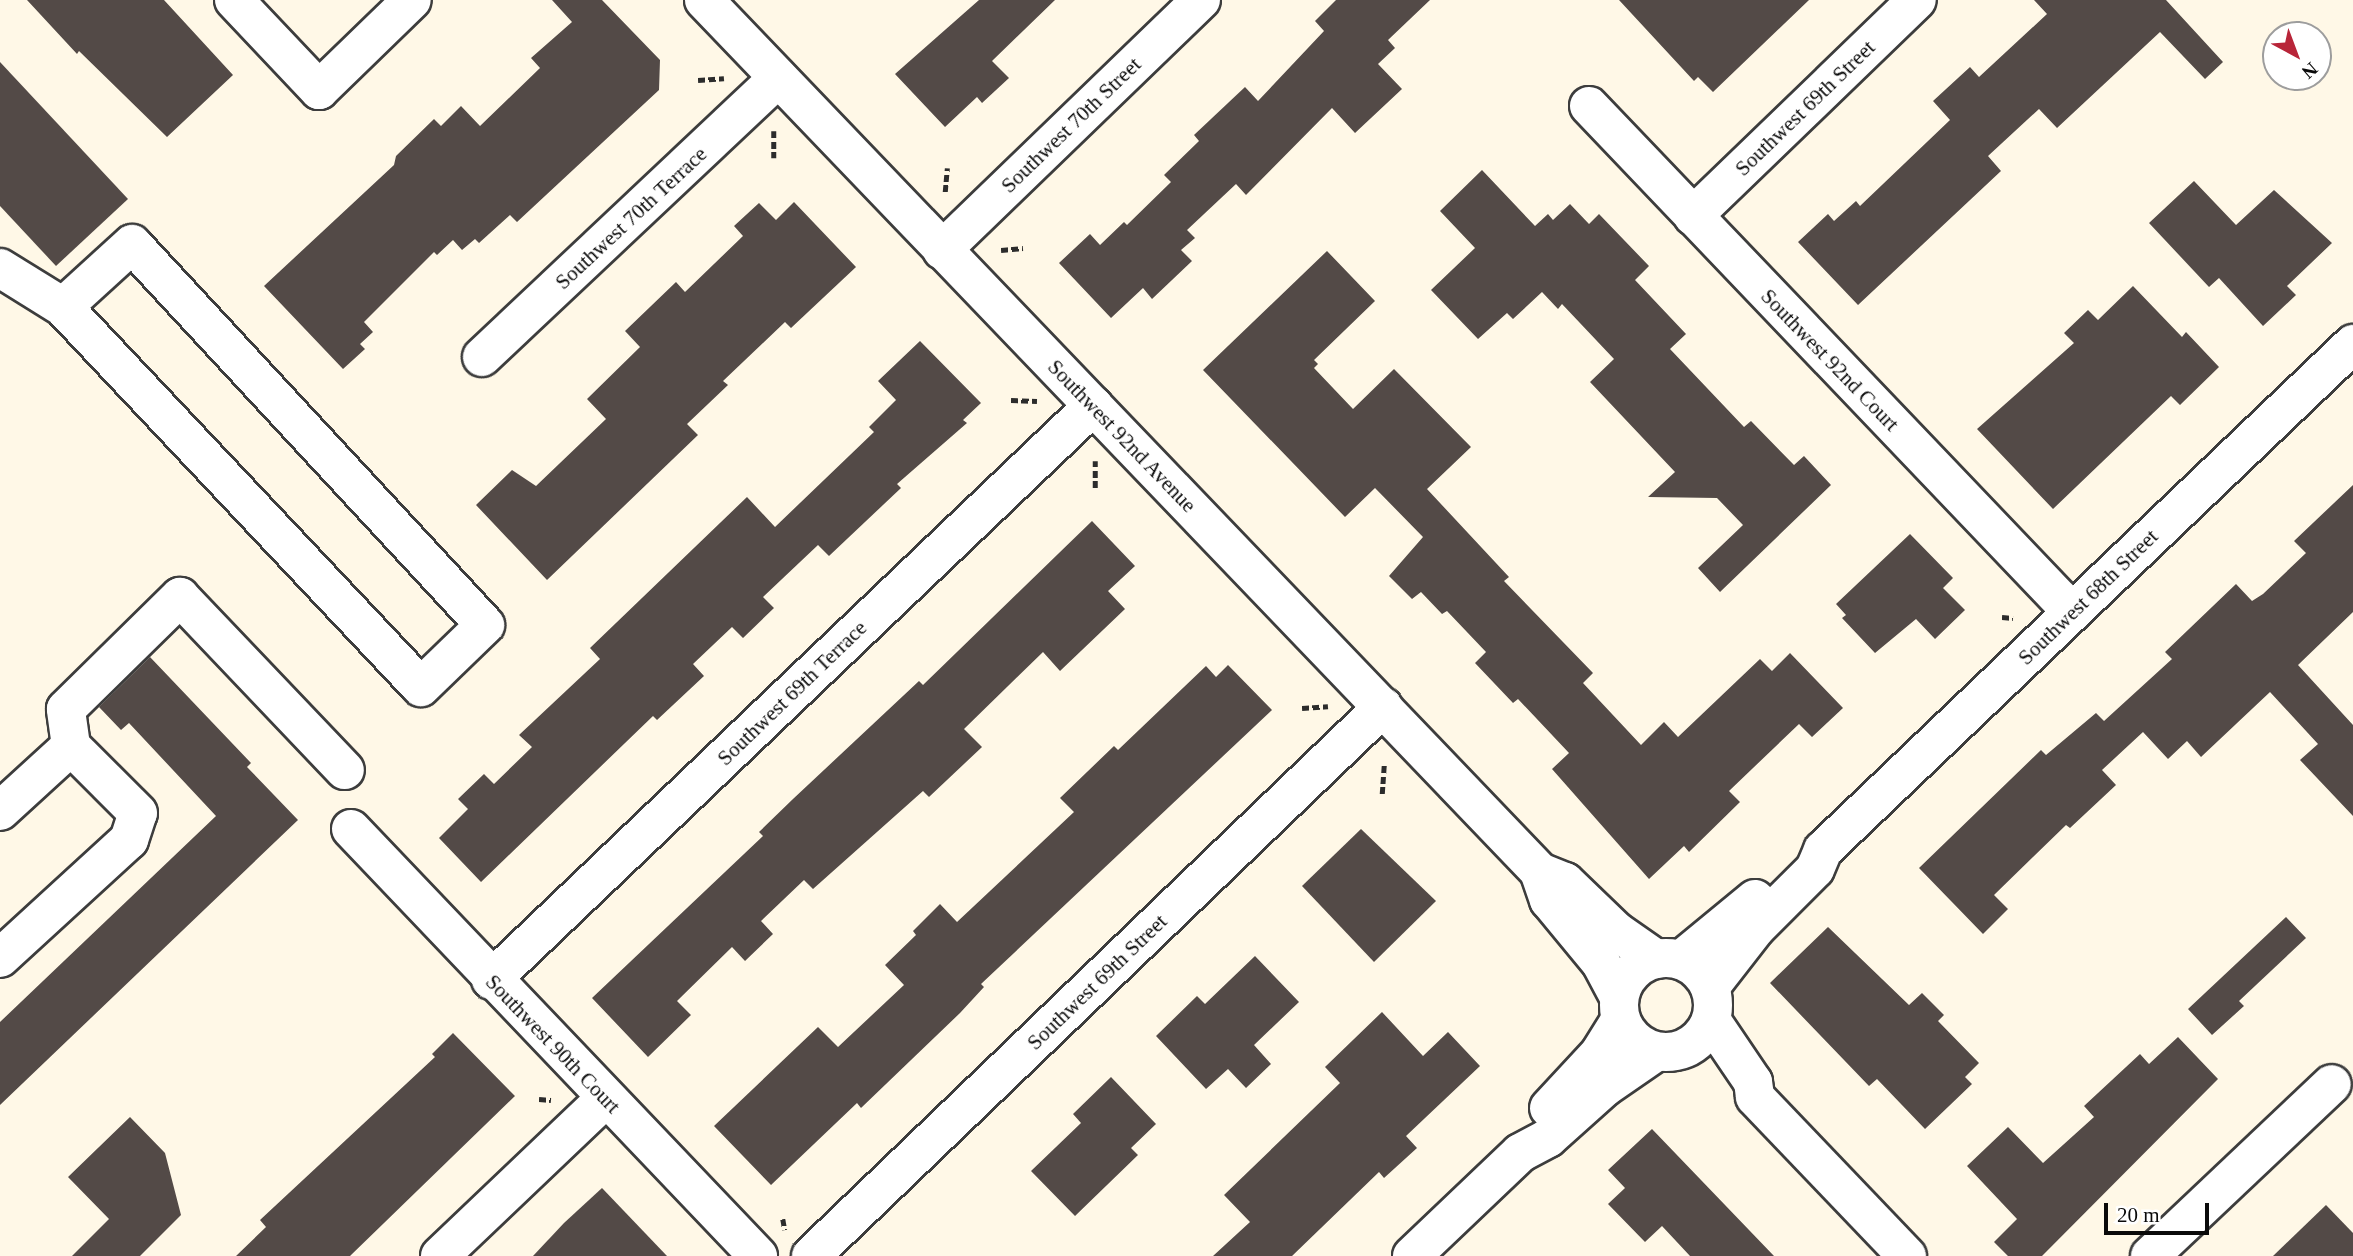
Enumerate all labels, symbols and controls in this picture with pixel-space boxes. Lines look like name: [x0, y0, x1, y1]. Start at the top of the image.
north arrow: [2262, 21, 2332, 91]
street label: Southwest 69th Street: [1730, 35, 1880, 181]
street label: Southwest 70th Street: [996, 52, 1146, 198]
text: N: [2298, 58, 2322, 83]
street label: Southwest 70th Terrace: [550, 141, 712, 295]
street label: Southwest 92nd Court: [1756, 284, 1904, 436]
street label: Southwest 92nd Avenue: [1042, 354, 1202, 518]
street label: Southwest 68th Street: [2013, 524, 2163, 670]
street label: Southwest 69th Terrace: [712, 615, 872, 771]
street label: Southwest 69th Street: [1022, 909, 1172, 1055]
street label: Southwest 90th Court: [480, 969, 626, 1119]
scale bar: [2108, 1190, 2213, 1234]
text: 20 m: [2117, 1203, 2160, 1227]

